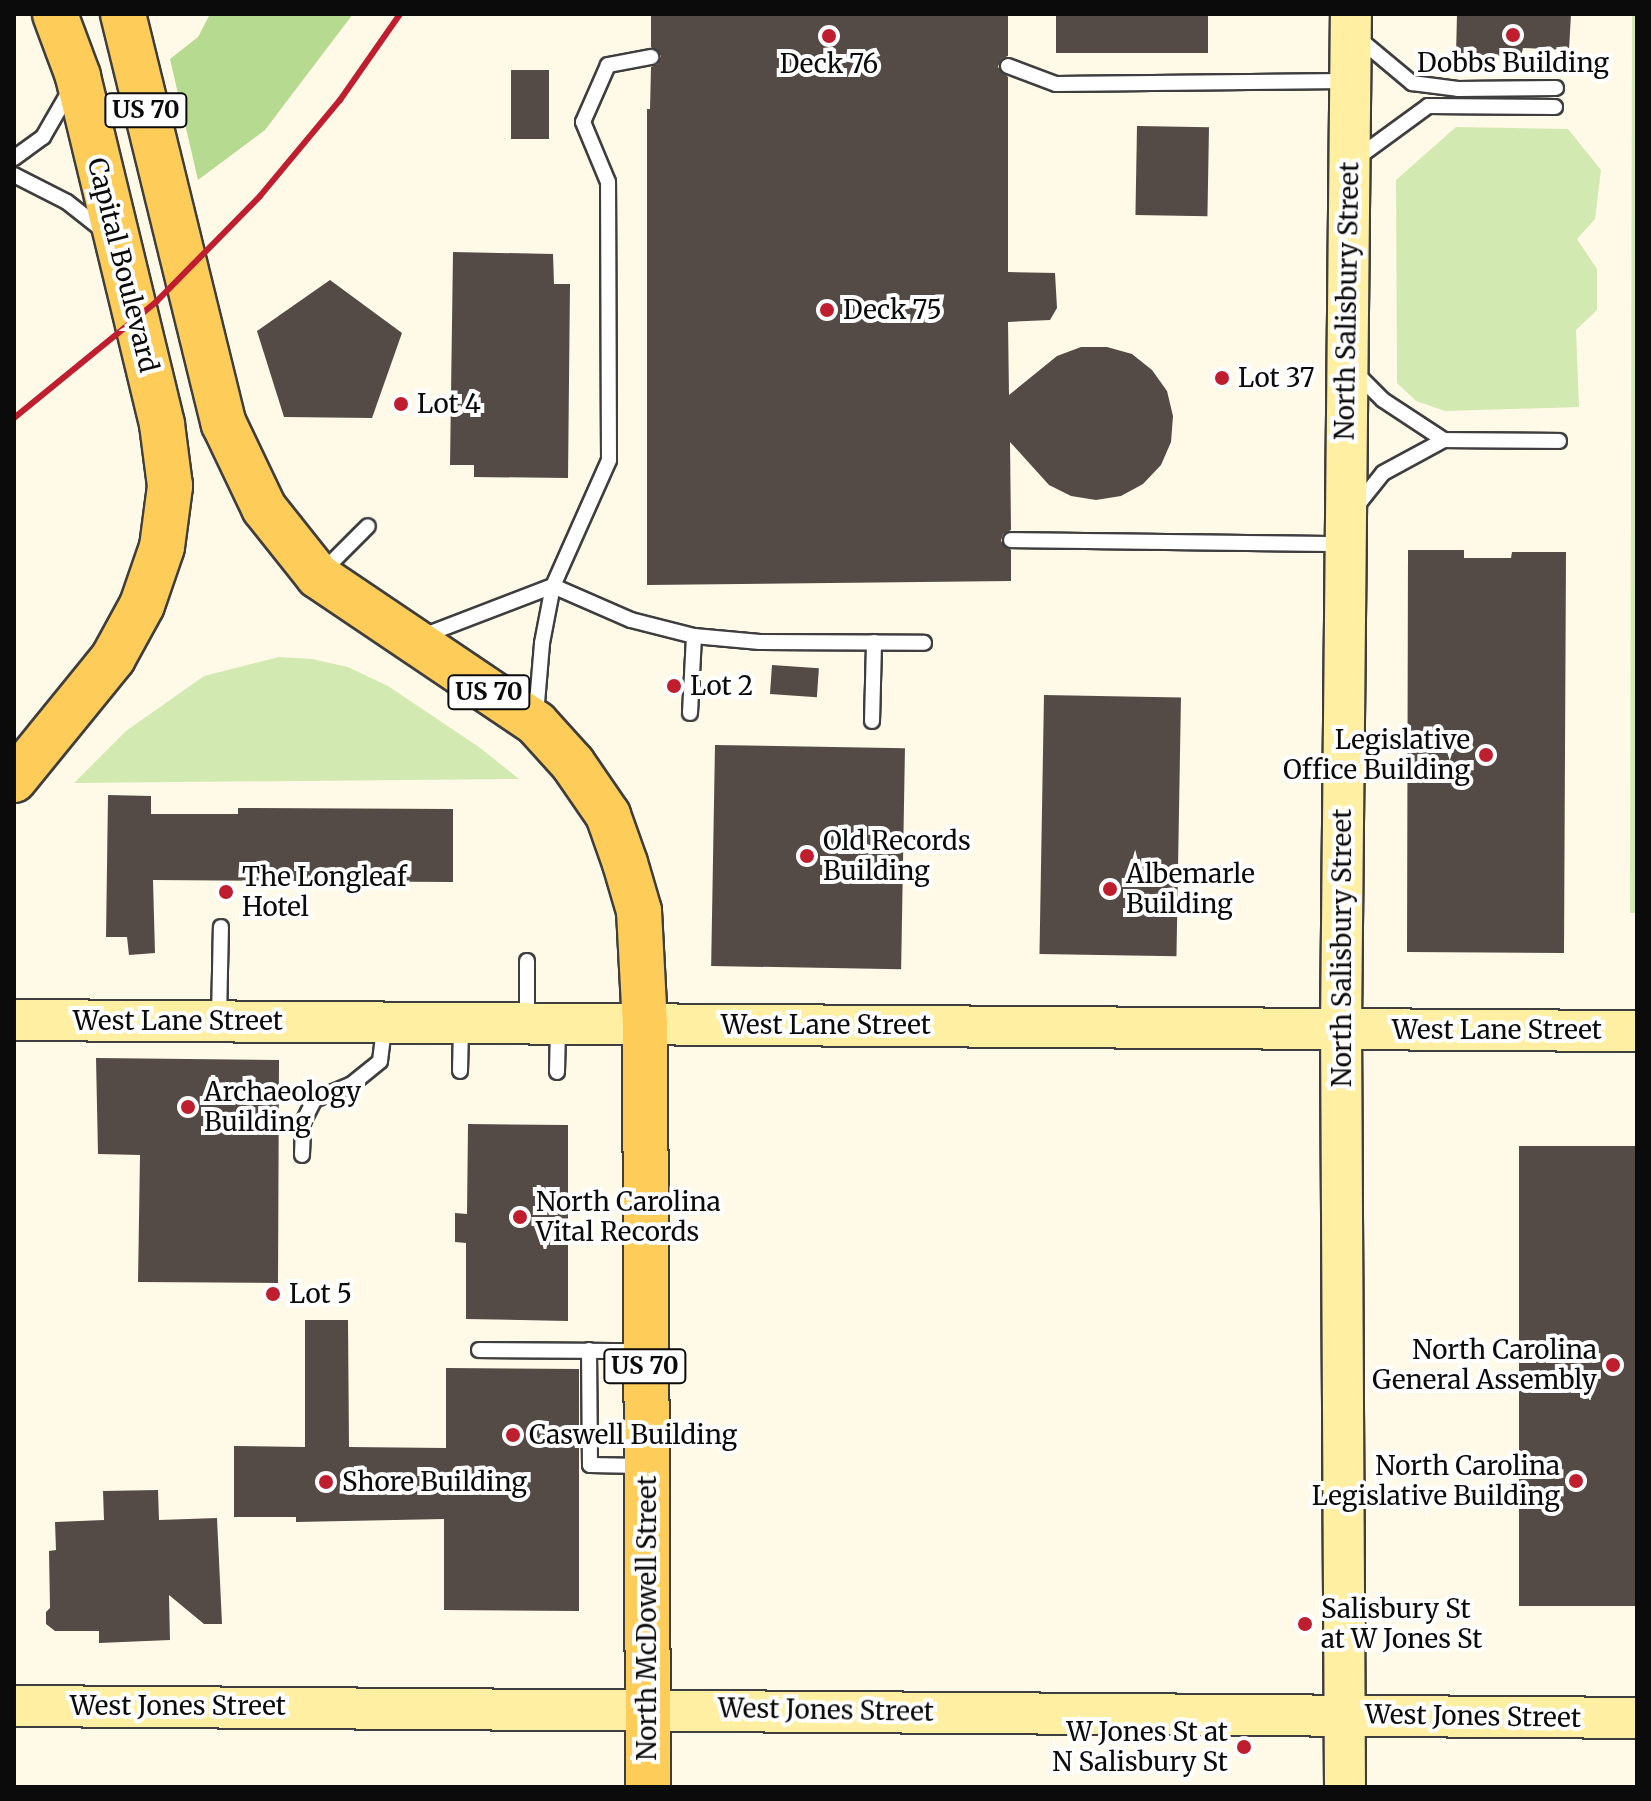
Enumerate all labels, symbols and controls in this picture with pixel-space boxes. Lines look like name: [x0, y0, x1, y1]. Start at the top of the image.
marker: Dobbs Building: [1504, 26, 1522, 44]
marker: Deck 76: [820, 27, 838, 45]
place label: Dobbs Building: [1417, 47, 1609, 79]
place label: Deck 76: [780, 48, 878, 80]
road number: US 70: [104, 90, 188, 130]
street label: Capital Boulevard: [81, 155, 165, 375]
street label: North Salisbury Street: [1329, 161, 1365, 441]
place label: Deck 75: [843, 294, 942, 326]
marker: Deck 75: [818, 301, 836, 319]
place label: Lot 37: [1238, 362, 1315, 394]
marker: Lot 37: [1213, 369, 1231, 387]
place label: Lot 4: [417, 388, 481, 420]
marker: Lot 4: [392, 395, 410, 413]
place label: Lot 2: [690, 670, 753, 702]
road number: US 70: [447, 672, 531, 712]
marker: Lot 2: [665, 677, 683, 695]
place label: Legislative Office Building: [1283, 724, 1470, 786]
marker: Legislative Office Building: [1477, 746, 1495, 764]
street label: North Salisbury Street: [1326, 809, 1358, 1087]
place label: Old Records Building: [823, 825, 971, 886]
marker: Old Records Building: [798, 847, 816, 865]
place label: Albemarle Building: [1126, 858, 1255, 920]
place label: The Longleaf Hotel: [242, 861, 406, 922]
marker: Albemarle Building: [1101, 880, 1119, 898]
marker: The Longleaf Hotel: [217, 883, 235, 901]
street label: West Lane Street: [73, 1005, 283, 1037]
street label: West Lane Street: [721, 1009, 931, 1041]
street label: West Lane Street: [1392, 1014, 1602, 1046]
place label: Archaeology Building: [204, 1076, 361, 1138]
marker: Archaeology Building: [179, 1098, 197, 1116]
place label: North Carolina Vital Records: [536, 1186, 721, 1248]
marker: North Carolina Vital Records: [511, 1208, 529, 1226]
place label: Lot 5: [289, 1278, 352, 1310]
marker: Lot 5: [264, 1285, 282, 1303]
place label: North Carolina General Assembly: [1372, 1334, 1597, 1396]
road number: US 70: [603, 1346, 687, 1386]
marker: North Carolina General Assembly: [1604, 1356, 1622, 1374]
place label: Caswell Building: [529, 1419, 737, 1451]
marker: Caswell Building: [504, 1426, 522, 1444]
place label: North Carolina Legislative Building: [1312, 1450, 1560, 1512]
place label: Shore Building: [342, 1466, 527, 1498]
marker: North Carolina Legislative Building: [1567, 1472, 1585, 1490]
marker: Shore Building: [317, 1473, 335, 1491]
street label: North McDowell Street: [631, 1475, 663, 1761]
place label: Salisbury St at W Jones St: [1321, 1593, 1482, 1654]
marker: Salisbury St at W Jones St: [1296, 1615, 1314, 1633]
street label: West Jones Street: [70, 1690, 286, 1722]
street label: West Jones Street: [718, 1693, 934, 1727]
street label: West Jones Street: [1365, 1699, 1581, 1733]
place label: W Jones St at N Salisbury St: [1052, 1716, 1228, 1778]
marker: W Jones St at N Salisbury St: [1235, 1738, 1253, 1756]

